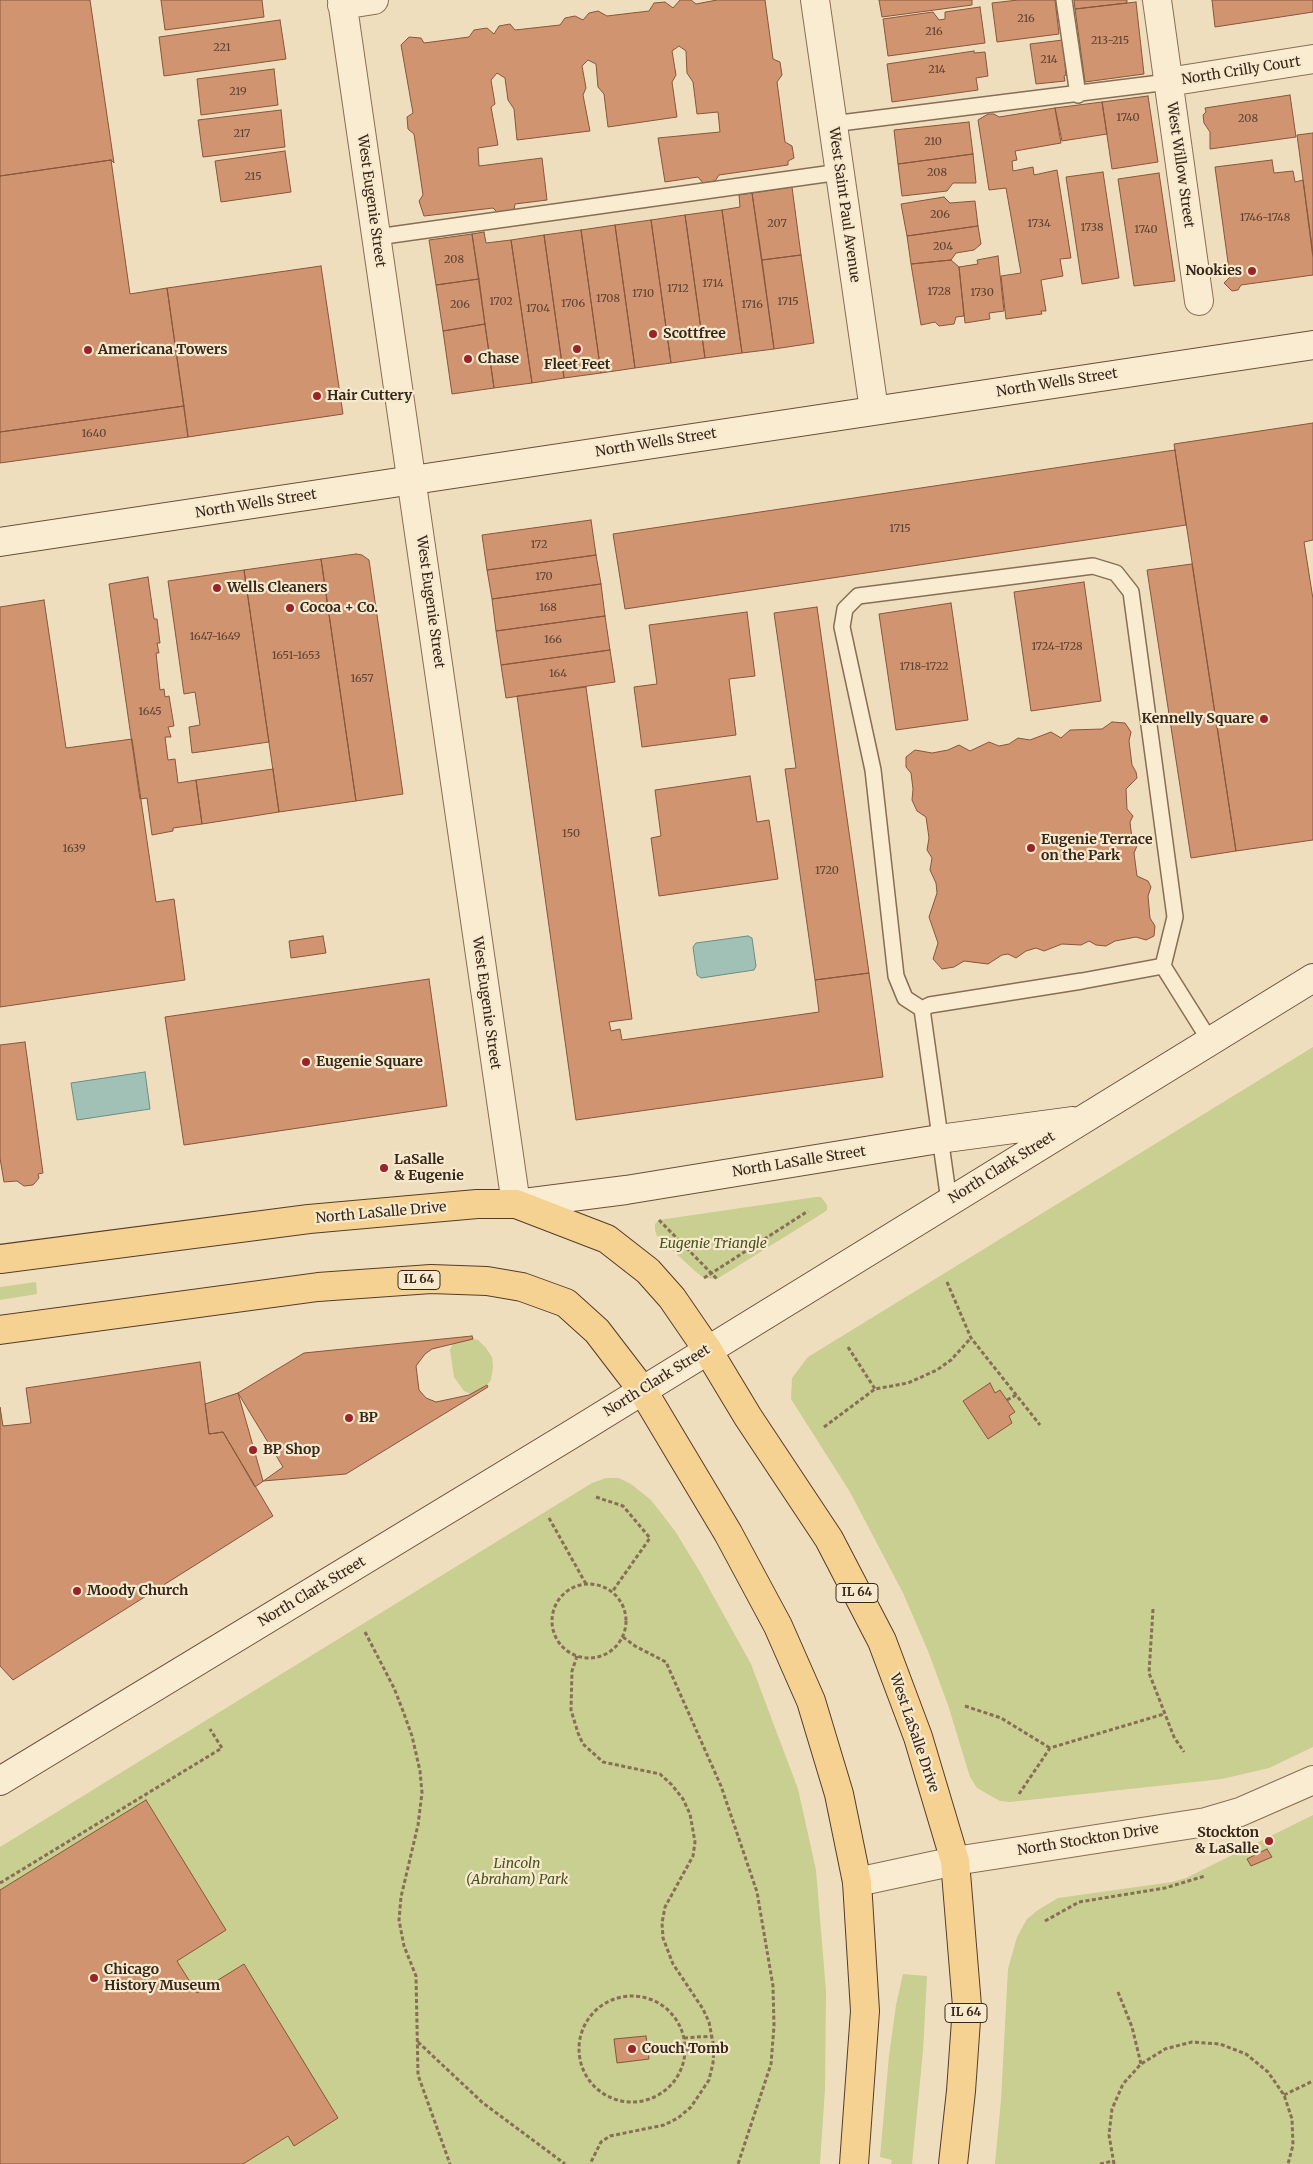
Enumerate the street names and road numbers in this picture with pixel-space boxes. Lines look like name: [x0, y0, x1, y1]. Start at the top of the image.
street label: North Crilly Court: [1180, 53, 1302, 89]
street label: West Willow Street: [1163, 101, 1197, 229]
street label: West Saint Paul Avenue: [825, 126, 863, 284]
street label: West Eugenie Street: [353, 134, 389, 268]
street label: North Wells Street: [995, 365, 1119, 401]
street label: North Wells Street: [594, 425, 718, 461]
street label: North Wells Street: [194, 486, 318, 522]
street label: West Eugenie Street: [412, 535, 448, 669]
street label: West Eugenie Street: [468, 936, 504, 1070]
street label: North Clark Street: [946, 1128, 1058, 1208]
street label: North LaSalle Street: [731, 1143, 867, 1181]
street label: North LaSalle Drive: [315, 1199, 447, 1227]
road number: IL 64: [398, 1270, 440, 1290]
street label: North Clark Street: [601, 1341, 713, 1421]
street label: North Clark Street: [255, 1553, 369, 1631]
road number: IL 64: [836, 1584, 878, 1602]
street label: West LaSalle Drive: [886, 1671, 942, 1795]
street label: North Stockton Drive: [1016, 1821, 1160, 1859]
road number: IL 64: [945, 2004, 987, 2022]

